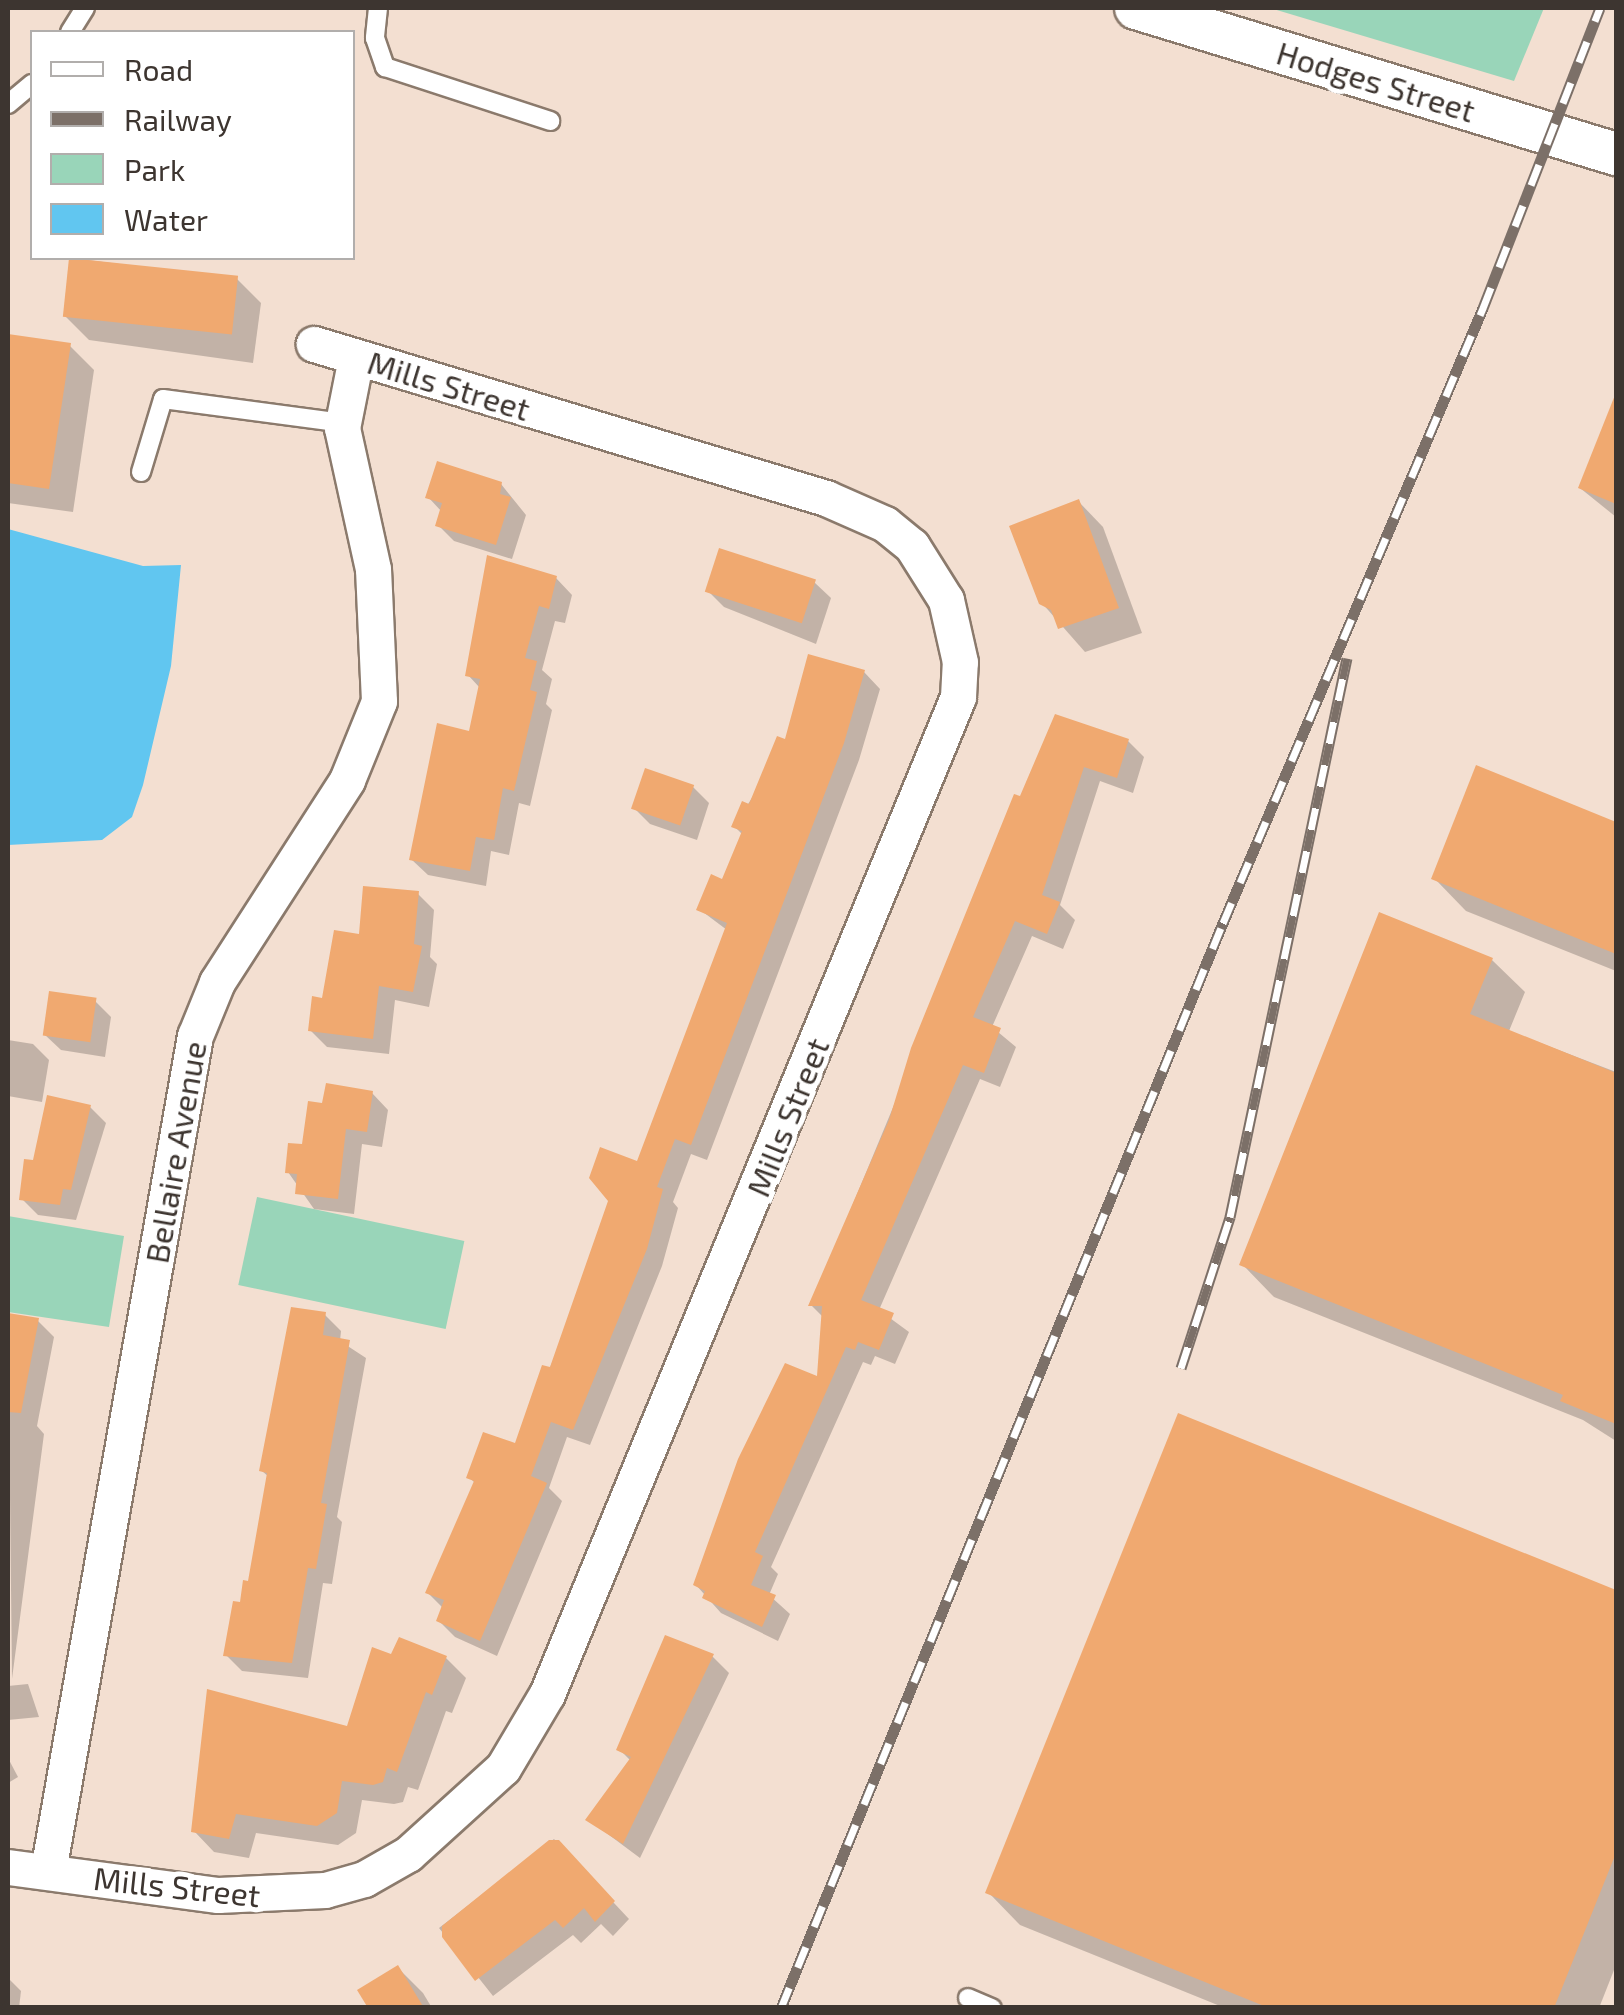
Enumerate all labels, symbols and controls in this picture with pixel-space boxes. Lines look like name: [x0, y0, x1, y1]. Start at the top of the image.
legend: [30, 30, 355, 260]
street label: Hodges Street: [1272, 33, 1480, 129]
text: Road: [124, 51, 193, 87]
text: Railway: [124, 101, 232, 137]
text: Park: [124, 151, 185, 187]
text: Water: [124, 201, 208, 237]
street label: Mills Street: [363, 342, 535, 428]
street label: Mills Street: [738, 1032, 836, 1202]
street label: Bellaire Avenue: [137, 1038, 213, 1266]
street label: Mills Street: [92, 1858, 262, 1914]

